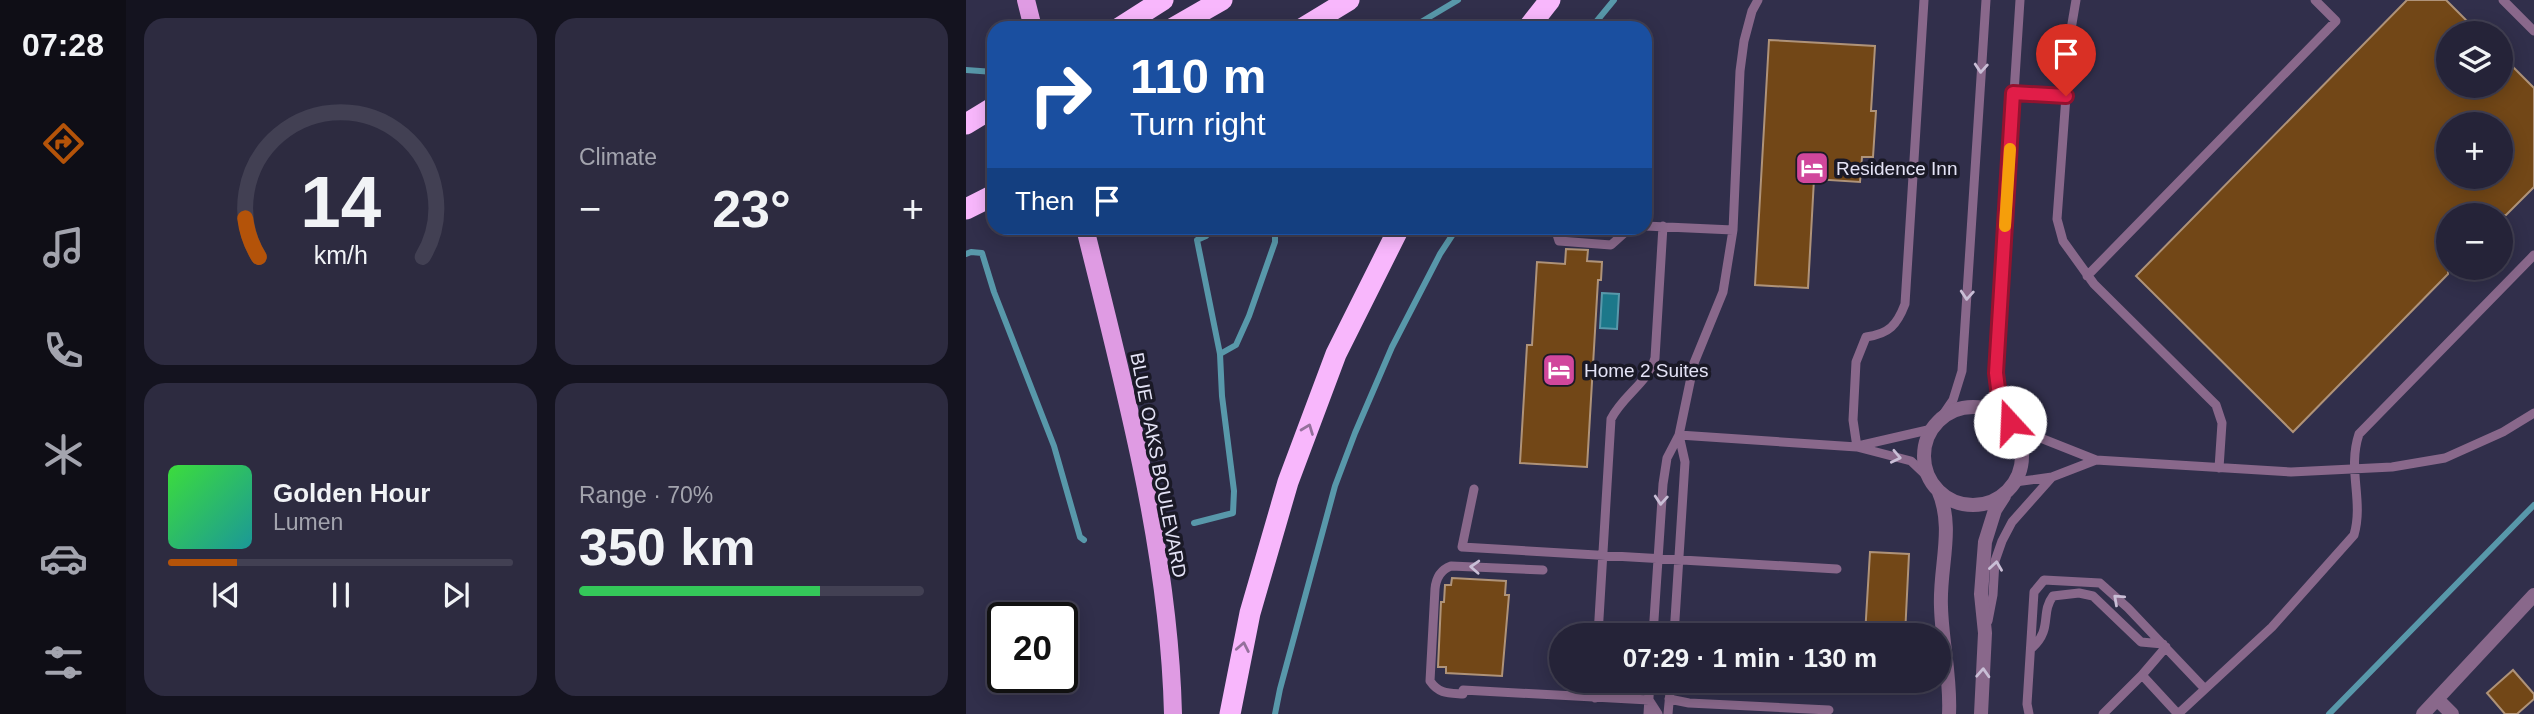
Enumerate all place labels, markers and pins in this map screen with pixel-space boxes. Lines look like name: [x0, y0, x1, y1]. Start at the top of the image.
pin: [2036, 24, 2096, 96]
hotel icon: Residence Inn: [1793, 149, 1831, 187]
place label: Residence Inn: [1836, 158, 1957, 179]
hotel icon: Home 2 Suites: [1540, 351, 1578, 389]
place label: Home 2 Suites: [1584, 360, 1709, 381]

